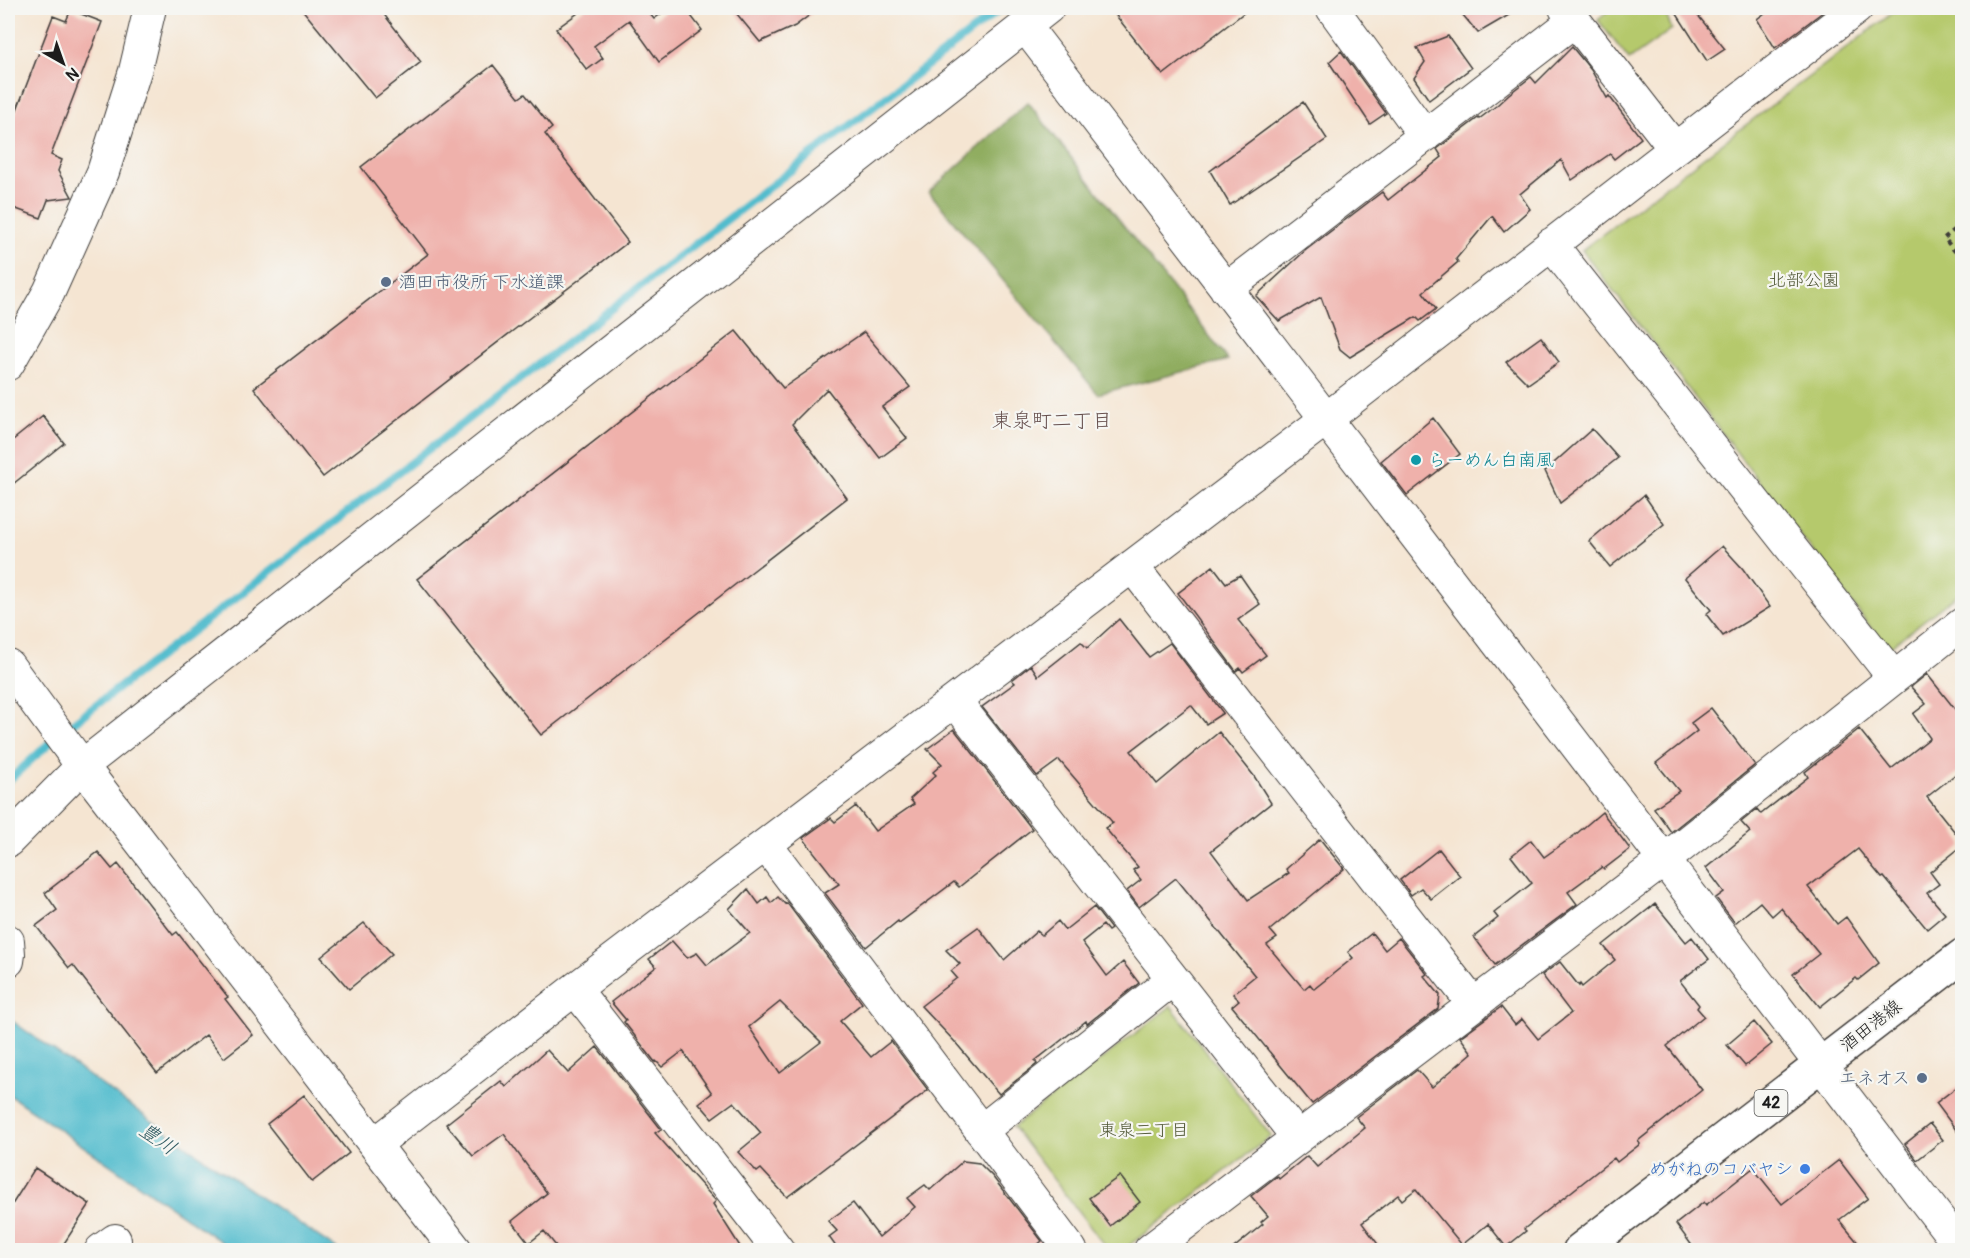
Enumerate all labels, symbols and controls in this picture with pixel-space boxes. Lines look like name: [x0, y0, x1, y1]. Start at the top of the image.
north arrow: [33, 33, 93, 93]
text: N: [61, 63, 83, 85]
park label: 北部公園: [1768, 269, 1840, 292]
place label: 酒田市役所 下水道課: [398, 271, 564, 294]
marker: 酒田市役所 下水道課: [379, 275, 393, 289]
district label: 東泉町二丁目: [992, 408, 1112, 433]
place label: らーめん白南風: [1428, 449, 1554, 472]
marker: らーめん白南風: [1409, 453, 1423, 467]
street label: 酒田港線: [1836, 995, 1906, 1057]
place label: エネオス: [1839, 1067, 1910, 1090]
marker: エネオス: [1915, 1071, 1929, 1085]
road number: 42: [1754, 1090, 1788, 1116]
water label: 豊川: [134, 1117, 182, 1161]
park label: 東泉二丁目: [1099, 1119, 1189, 1142]
place label: めがねのコバヤシ: [1649, 1158, 1793, 1181]
marker: めがねのコバヤシ: [1798, 1162, 1812, 1176]

